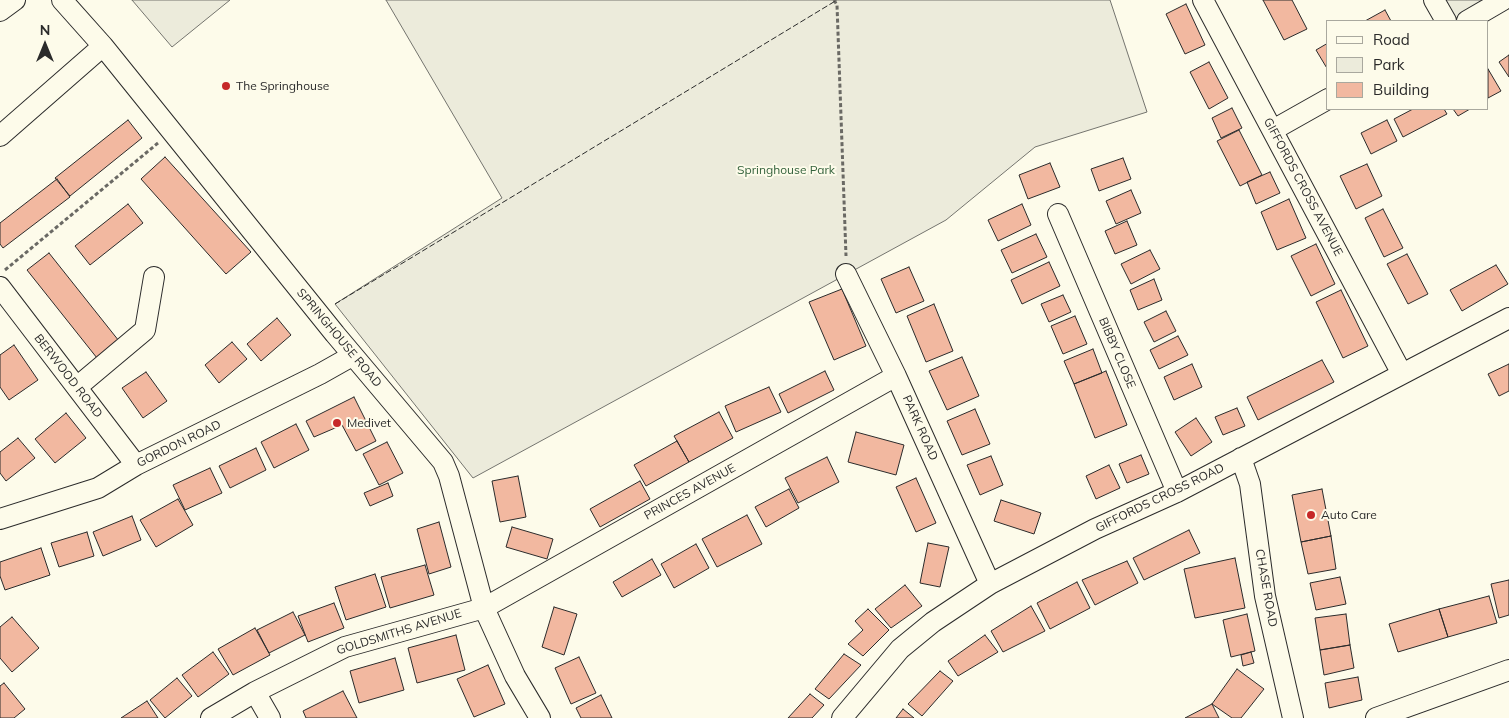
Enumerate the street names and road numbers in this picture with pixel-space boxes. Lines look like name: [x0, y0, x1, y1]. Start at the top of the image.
street label: GIFFORDS CROSS AVENUE: [1260, 115, 1346, 259]
street label: SPRINGHOUSE ROAD: [293, 286, 385, 390]
street label: BIBBY CLOSE: [1096, 315, 1138, 391]
street label: BERWOOD ROAD: [31, 331, 105, 421]
street label: PARK ROAD: [899, 393, 941, 463]
street label: GORDON ROAD: [135, 417, 223, 471]
street label: PRINCES AVENUE: [642, 461, 738, 523]
street label: GIFFORDS CROSS ROAD: [1093, 461, 1227, 535]
street label: CHASE ROAD: [1252, 548, 1280, 628]
street label: GOLDSMITHS AVENUE: [335, 606, 463, 658]

